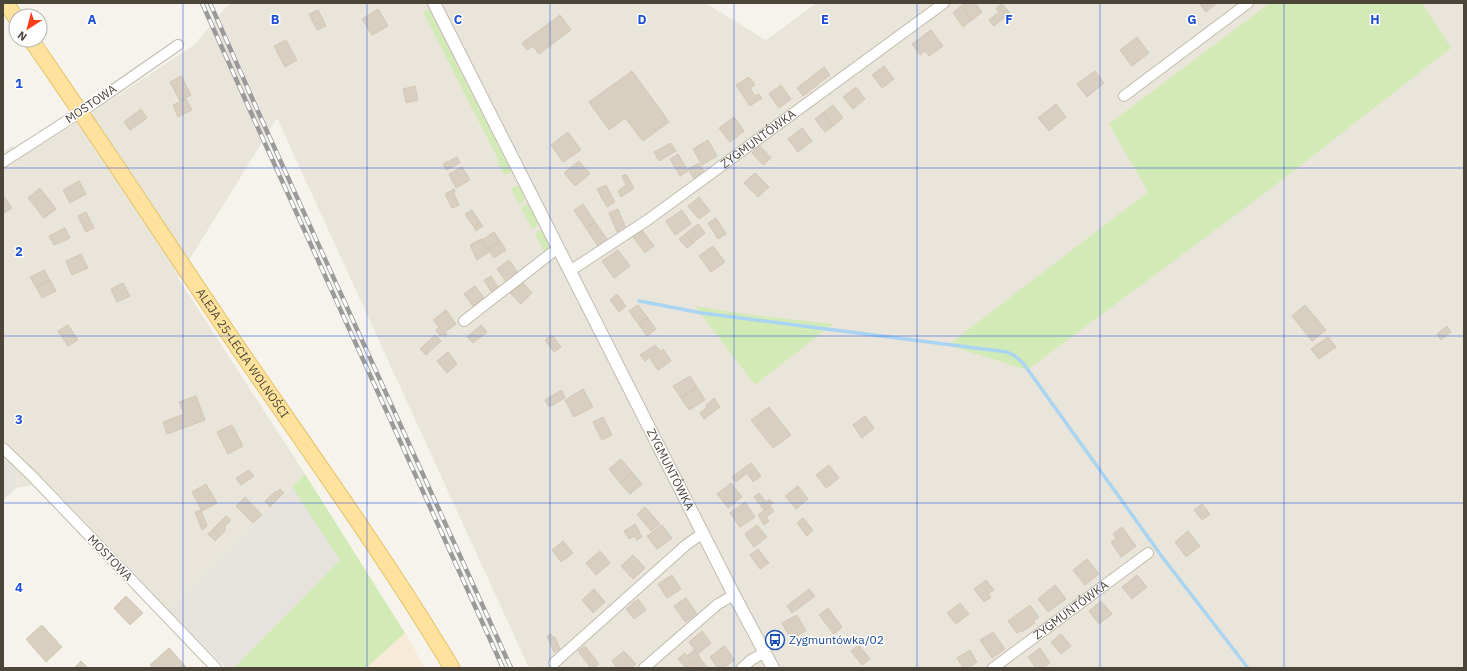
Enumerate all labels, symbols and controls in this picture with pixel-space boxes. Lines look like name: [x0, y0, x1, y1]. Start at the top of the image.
north arrow: [8, 8, 48, 48]
text: A: [88, 11, 97, 28]
text: B: [271, 11, 280, 28]
text: C: [454, 11, 463, 28]
text: D: [637, 11, 647, 28]
text: E: [821, 11, 829, 28]
text: F: [1005, 11, 1013, 28]
text: G: [1187, 11, 1197, 28]
text: H: [1370, 11, 1380, 28]
text: N: [15, 28, 29, 44]
text: 1: [15, 75, 23, 92]
street label: MOSTOWA: [62, 81, 119, 126]
street label: ZYGMUNTÓWKA: [717, 106, 799, 171]
text: 2: [15, 243, 23, 260]
street label: ALEJA 25-LECIA WOLNOŚCI: [193, 285, 292, 421]
text: 3: [15, 411, 23, 428]
street label: ZYGMUNTÓWKA: [644, 426, 698, 513]
street label: MOSTOWA: [85, 531, 136, 584]
street label: ZYGMUNTÓWKA: [1030, 577, 1111, 643]
text: 4: [15, 579, 23, 596]
bus stop icon: Zygmuntówka/02: [764, 629, 786, 651]
place label: Zygmuntówka/02: [789, 632, 884, 647]

